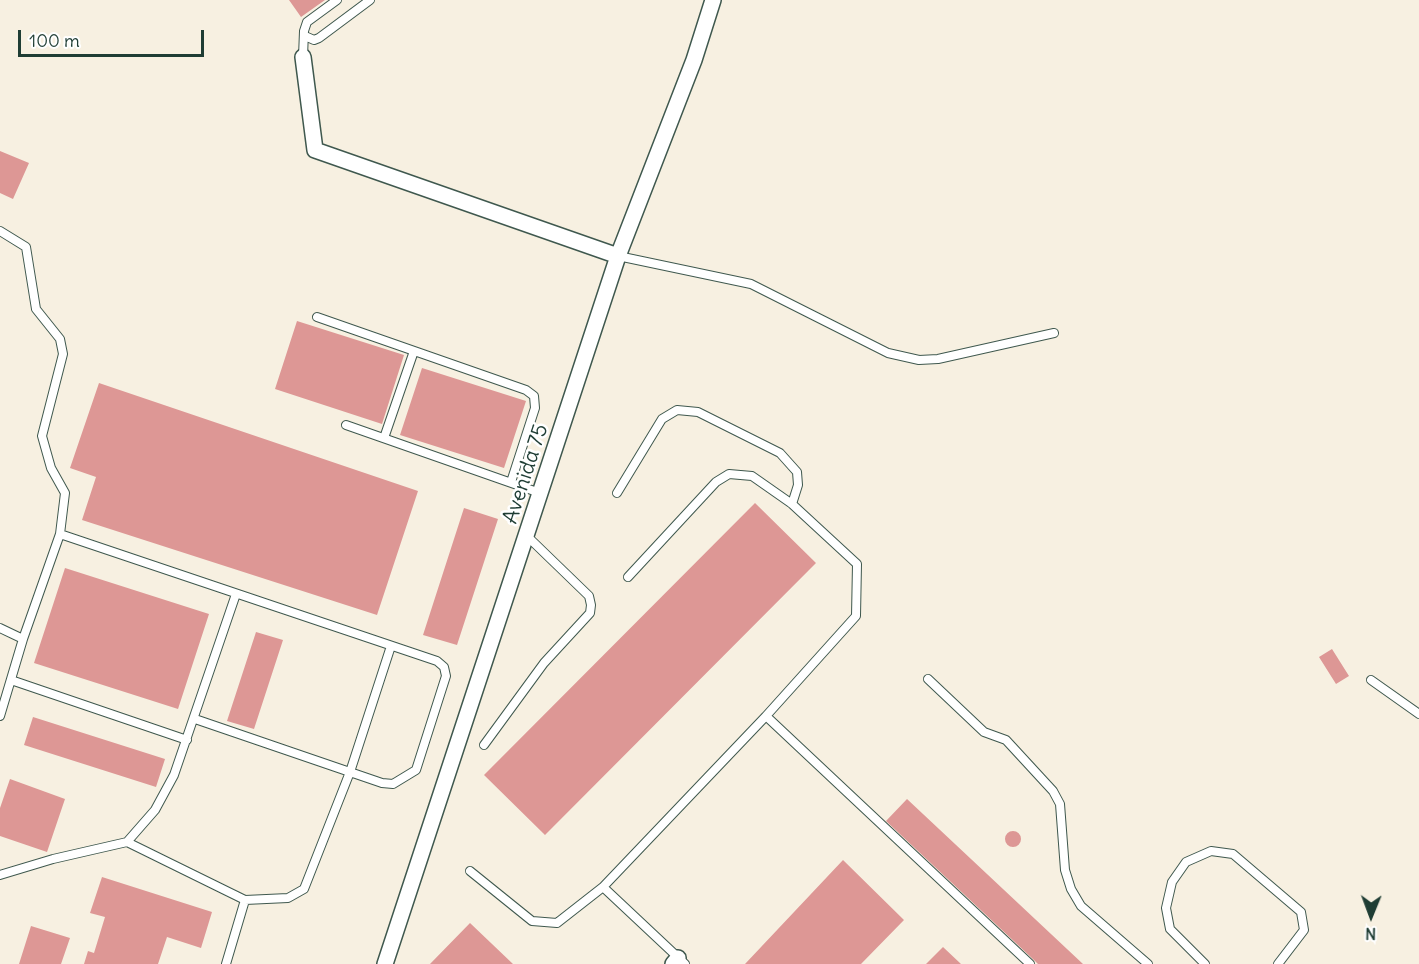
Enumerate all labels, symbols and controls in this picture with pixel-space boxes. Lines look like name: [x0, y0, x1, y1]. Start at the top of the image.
scale bar: [21, 18, 207, 56]
text: 100 m: [29, 29, 80, 52]
street label: Avenida 75: [498, 421, 554, 527]
north arrow: [1341, 886, 1401, 946]
text: N: [1365, 924, 1376, 944]

